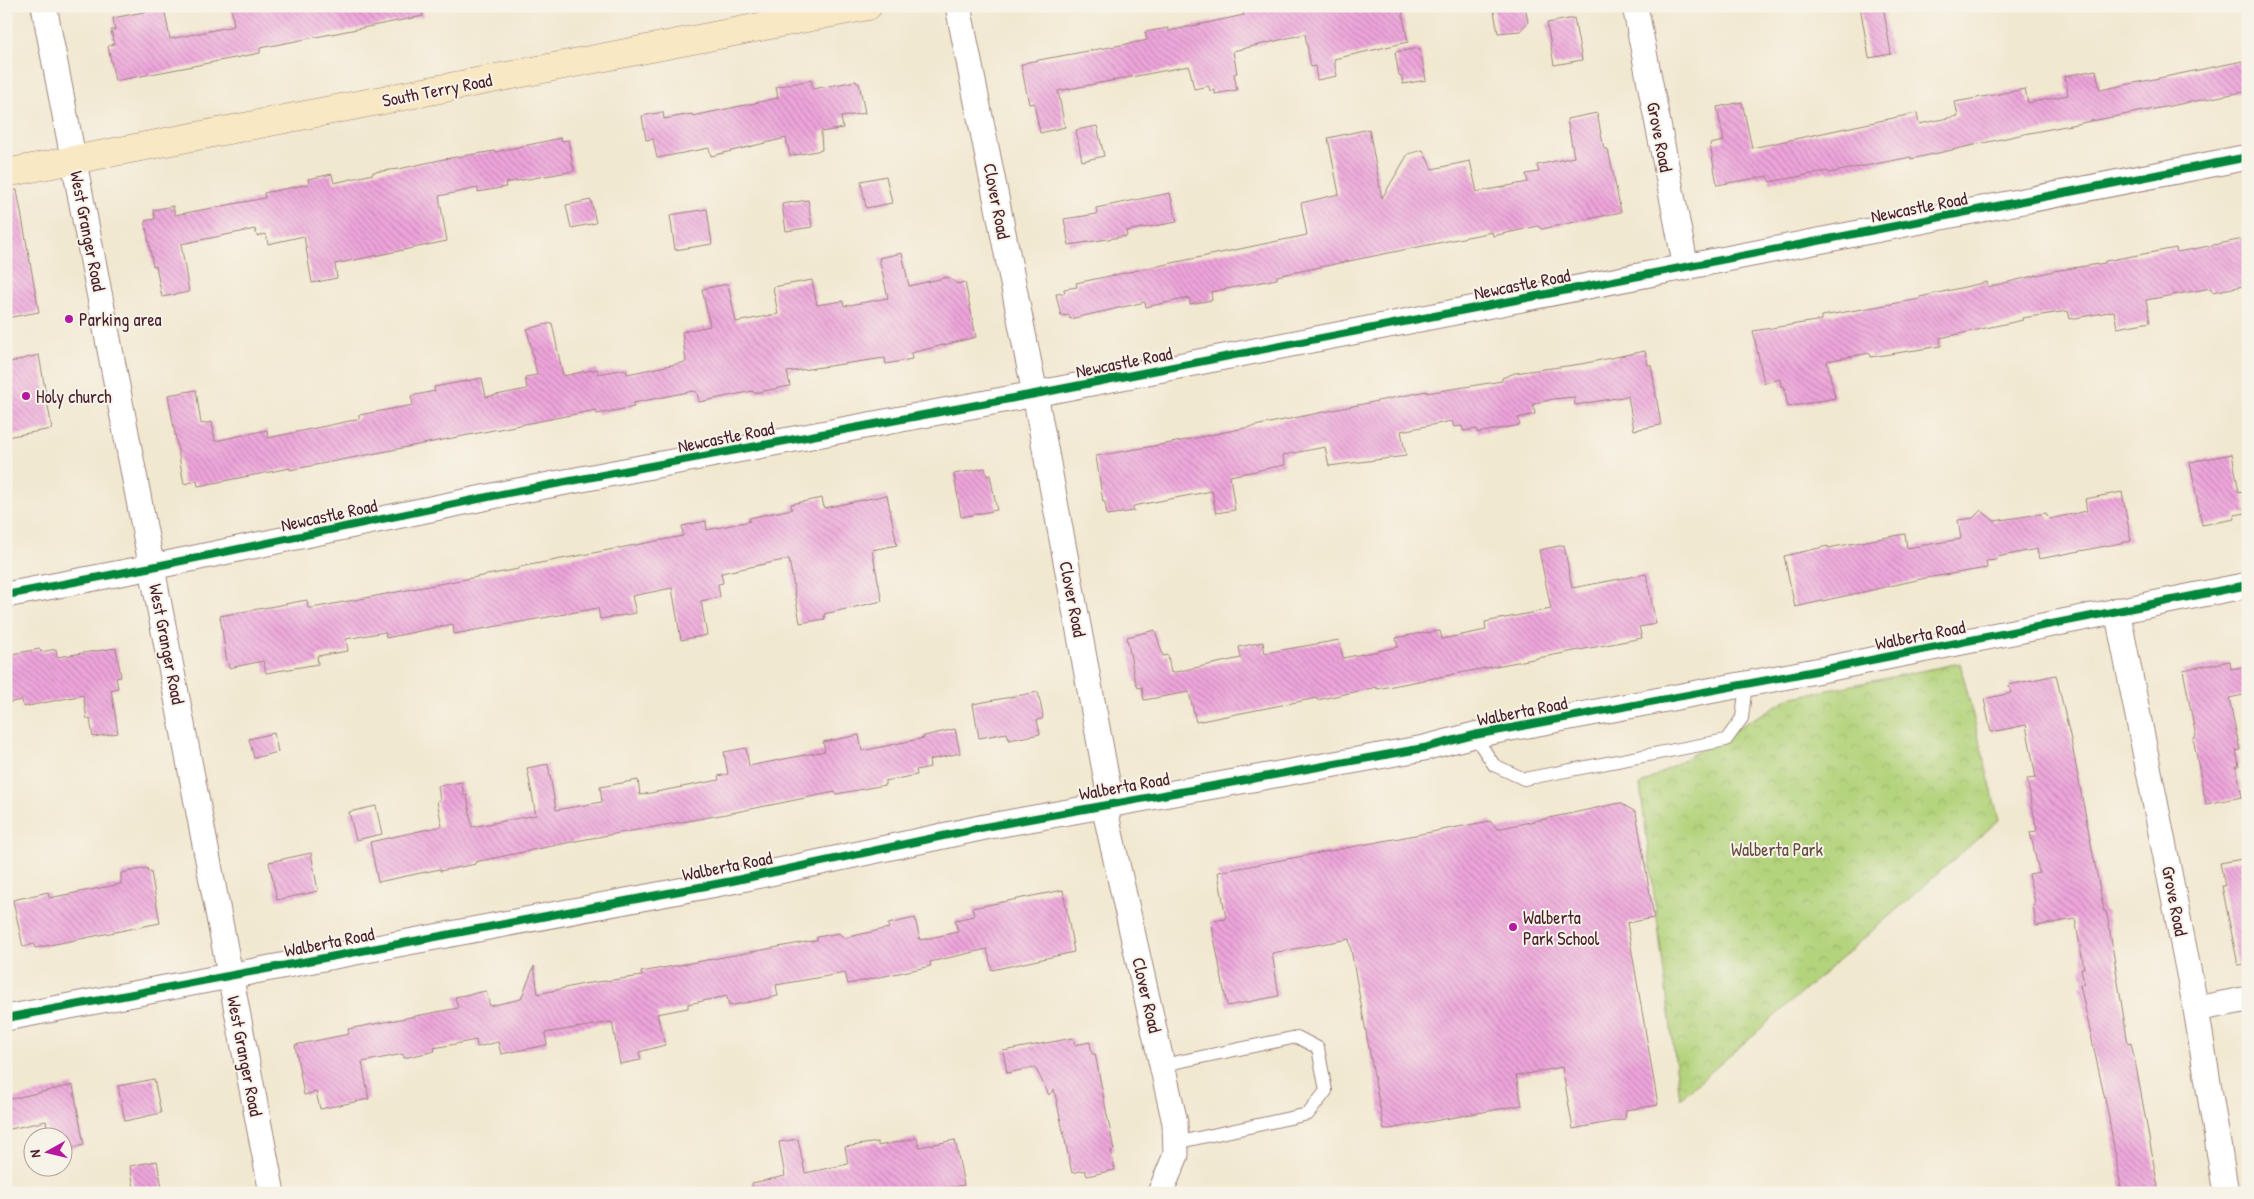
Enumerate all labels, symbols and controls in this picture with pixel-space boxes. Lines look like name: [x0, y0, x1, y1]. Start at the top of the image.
street label: South Terry Road: [380, 67, 494, 113]
street label: Grove Road: [1641, 100, 1679, 174]
street label: Clover Road: [977, 161, 1017, 241]
street label: West Granger Road: [64, 169, 112, 293]
street label: Newcastle Road: [1869, 185, 1969, 229]
street label: Newcastle Road: [1472, 262, 1572, 306]
place label: Parking area: [79, 307, 162, 332]
marker: Parking area: [63, 313, 75, 325]
street label: Newcastle Road: [1074, 340, 1174, 384]
place label: Holy church: [36, 384, 112, 409]
marker: Holy church: [20, 390, 32, 402]
street label: Newcastle Road: [676, 415, 776, 459]
street label: Newcastle Road: [279, 493, 379, 537]
street label: Clover Road: [1053, 559, 1093, 639]
street label: West Granger Road: [143, 582, 191, 706]
street label: Walberta Road: [1873, 614, 1967, 656]
street label: Walberta Road: [1475, 690, 1569, 732]
street label: Walberta Road: [1077, 766, 1171, 806]
park label: Walberta Park: [1731, 837, 1823, 862]
street label: Walberta Road: [680, 845, 774, 887]
street label: Grove Road: [2156, 864, 2194, 938]
place label: Walberta Park School: [1523, 905, 1600, 951]
street label: Walberta Road: [282, 921, 376, 963]
marker: Walberta Park School: [1507, 921, 1519, 933]
street label: Clover Road: [1126, 955, 1168, 1035]
street label: West Granger Road: [221, 994, 269, 1118]
north arrow: [22, 1126, 72, 1176]
text: N: [25, 1148, 45, 1159]

